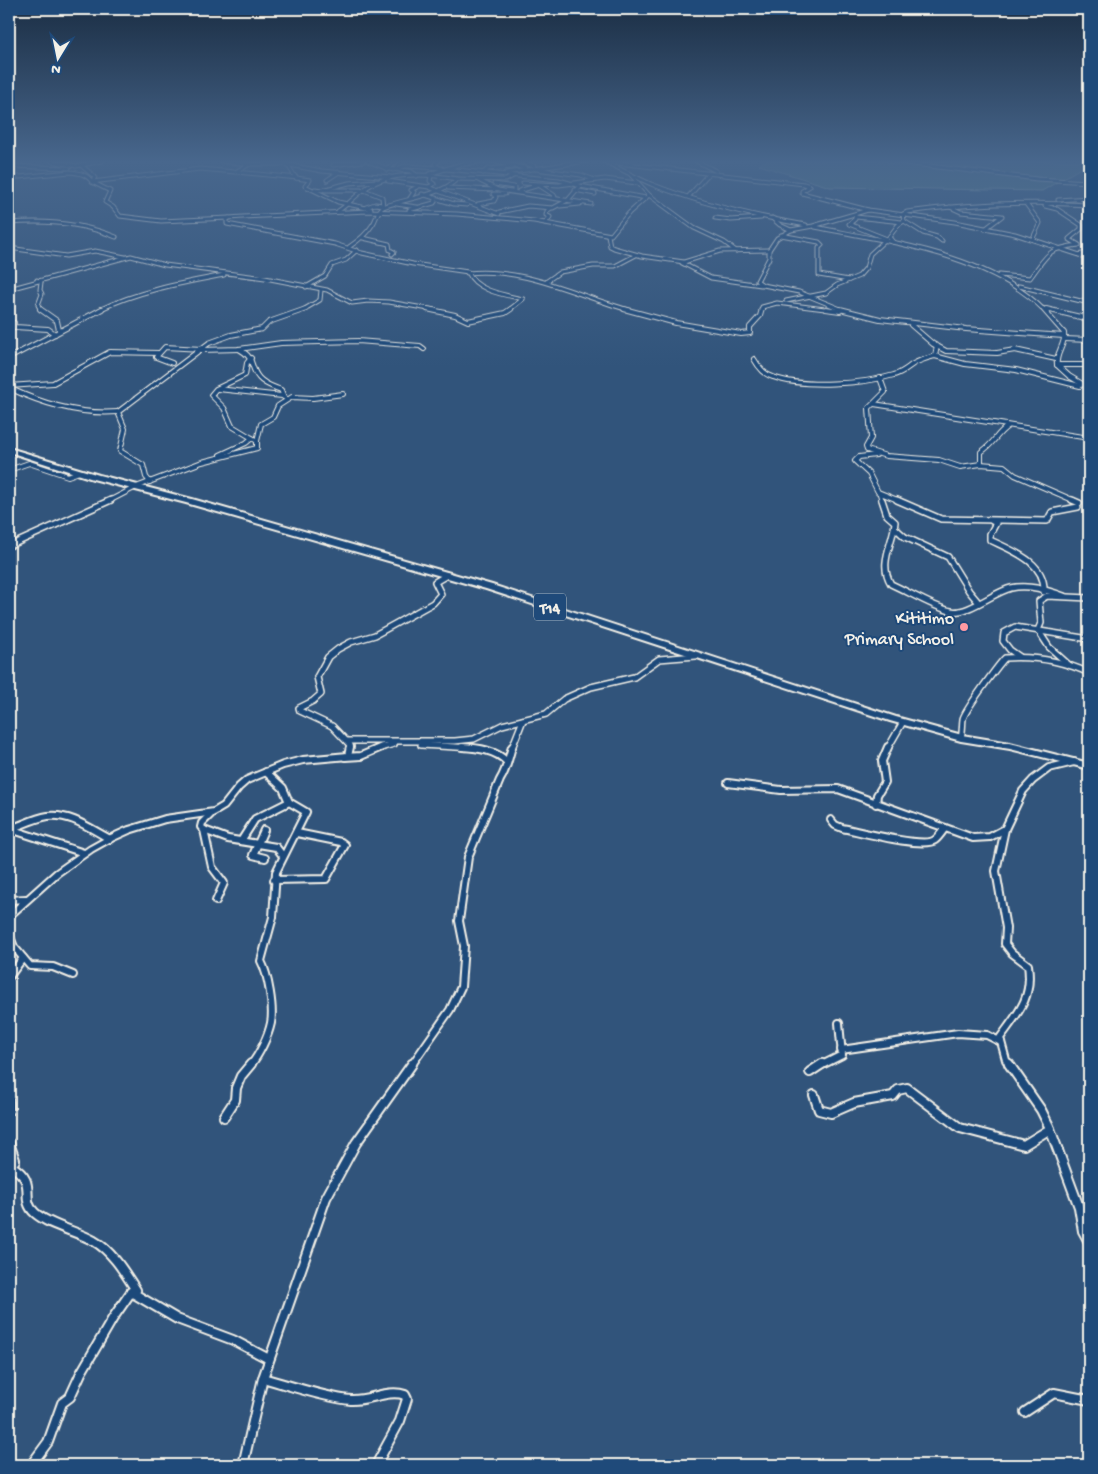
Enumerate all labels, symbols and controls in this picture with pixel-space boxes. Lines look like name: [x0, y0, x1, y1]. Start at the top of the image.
north arrow: [32, 32, 82, 82]
text: N: [50, 59, 62, 78]
road number: T14: [534, 594, 566, 620]
place label: Kititimo Primary School: [844, 609, 954, 651]
marker: Kititimo Primary School: [958, 621, 970, 633]

